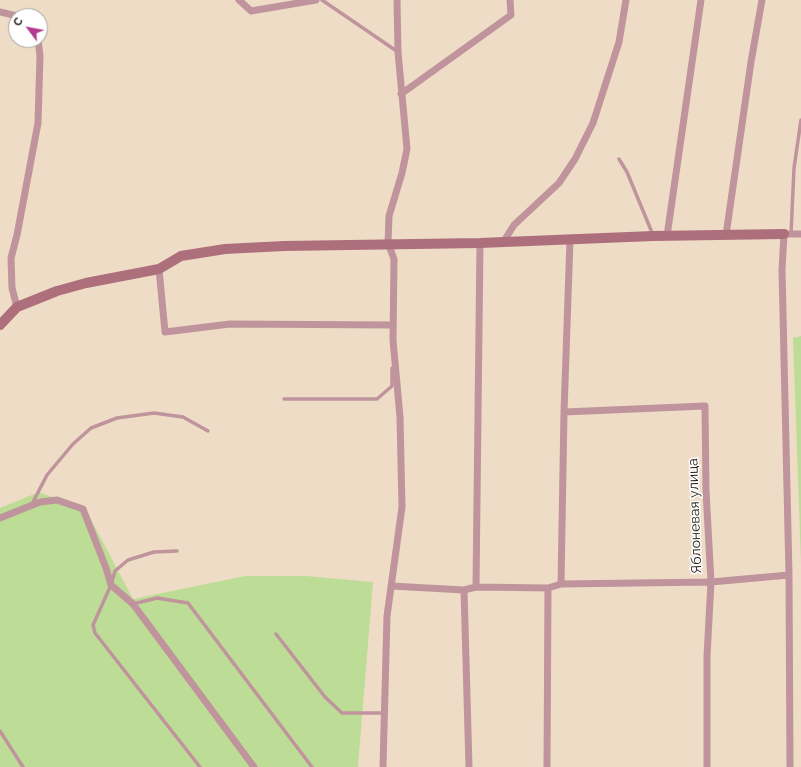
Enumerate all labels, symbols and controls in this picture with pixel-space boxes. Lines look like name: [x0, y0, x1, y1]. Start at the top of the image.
north arrow: [8, 8, 48, 48]
text: С: [11, 15, 26, 29]
street label: Яблоневая улица: [685, 458, 705, 574]

